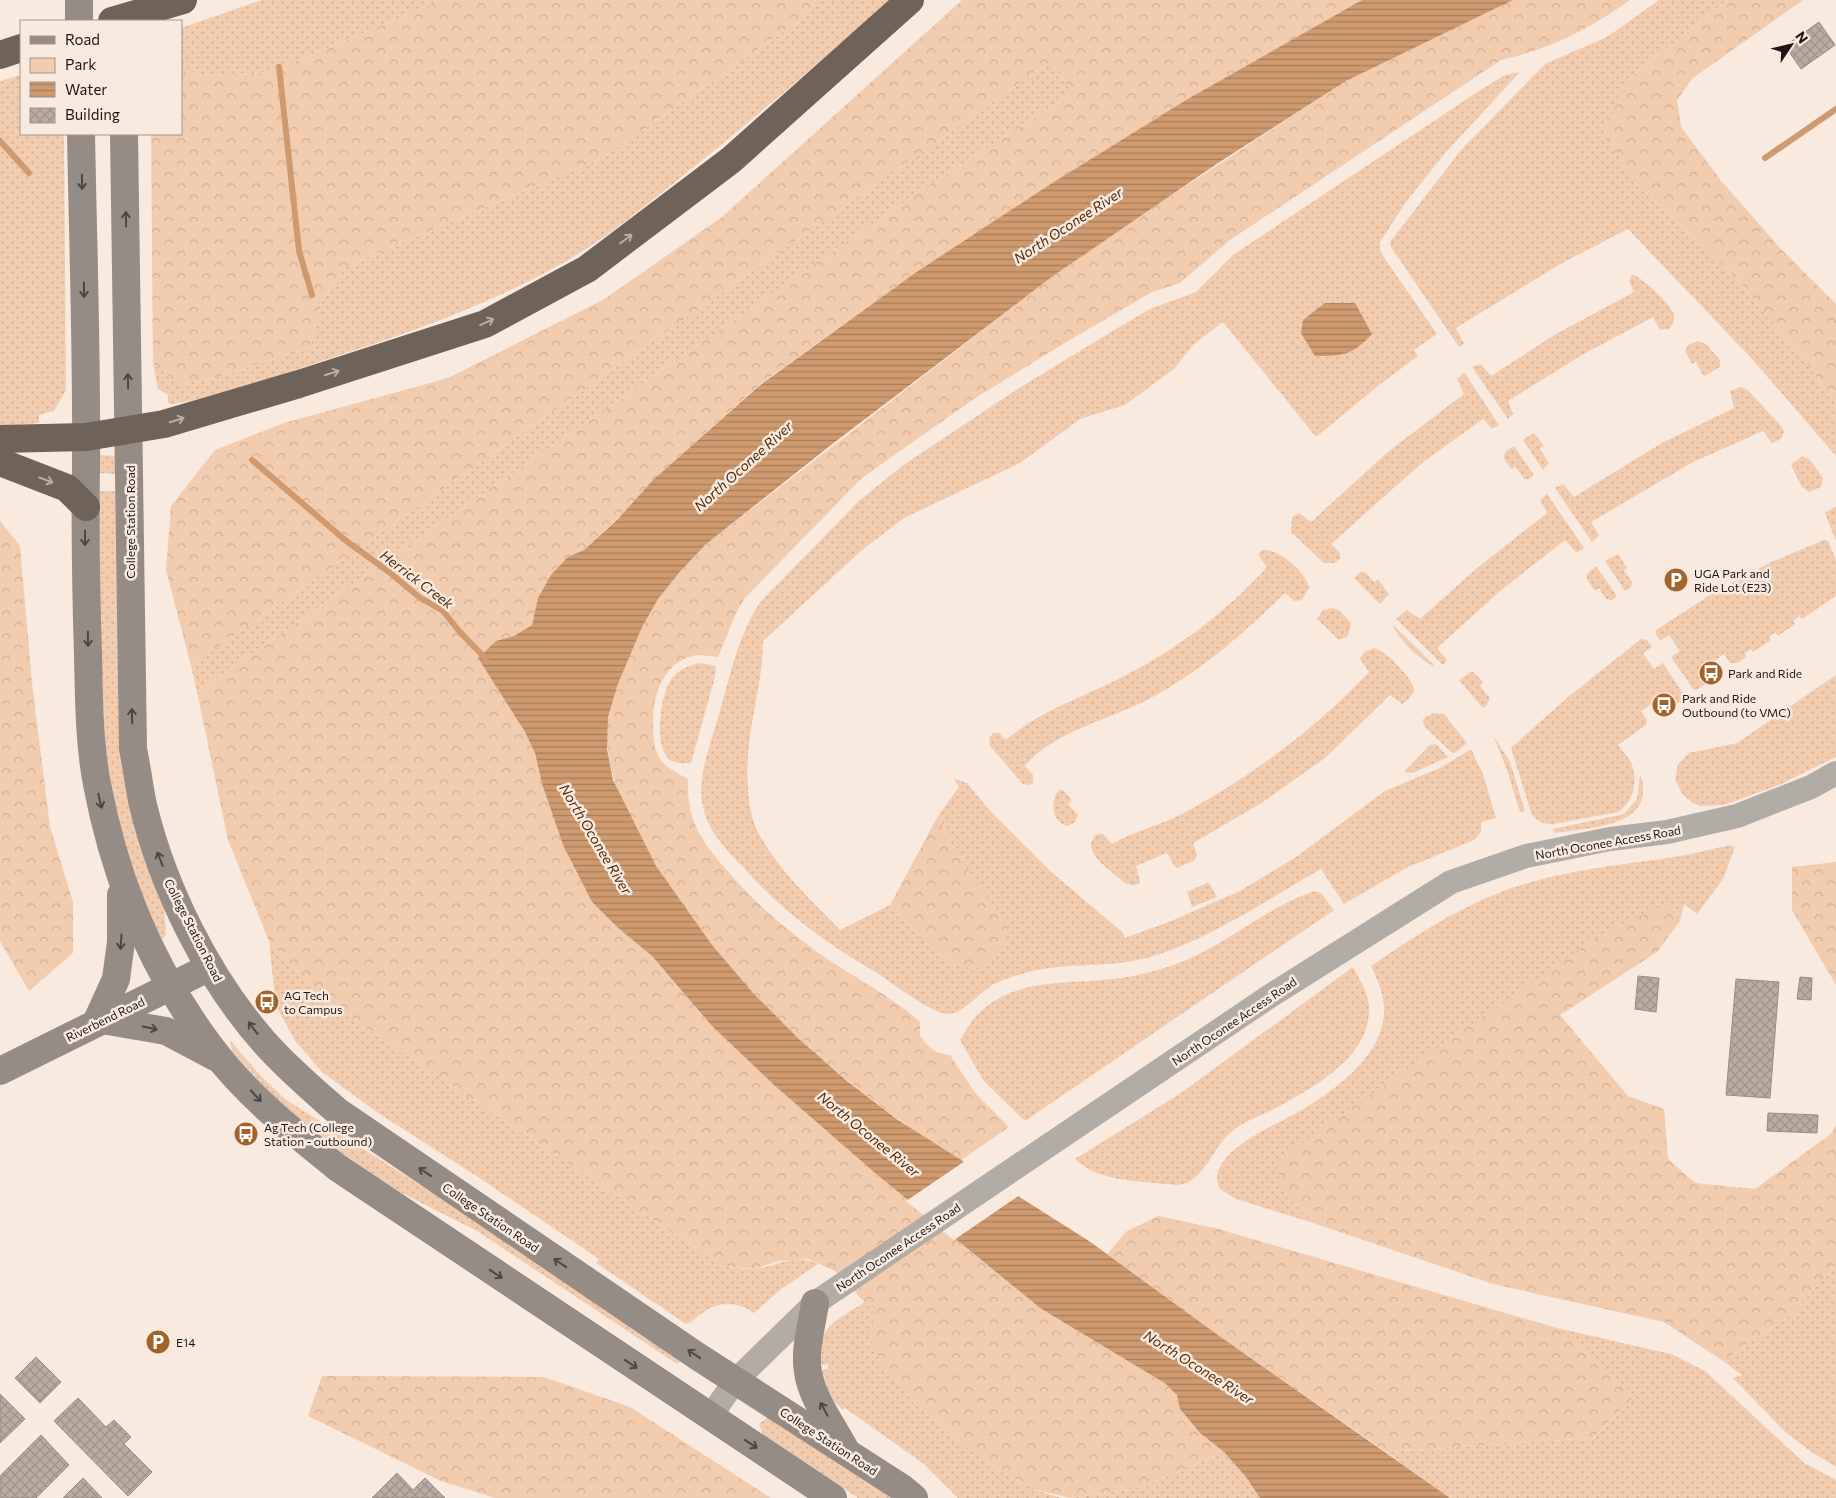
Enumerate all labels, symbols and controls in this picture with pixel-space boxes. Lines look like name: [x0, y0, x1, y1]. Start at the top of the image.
legend: [20, 20, 182, 135]
north arrow: [1766, 20, 1816, 70]
text: N: [1792, 28, 1812, 46]
text: Road: [65, 30, 100, 48]
text: Park: [65, 55, 96, 73]
text: Water: [65, 80, 107, 98]
text: Building: [65, 105, 120, 123]
one-way arrow: [77, 174, 87, 190]
water label: North Oconee River: [1010, 183, 1126, 266]
one-way arrow: [121, 211, 131, 228]
one-way arrow: [619, 234, 632, 245]
one-way arrow: [79, 282, 89, 298]
one-way arrow: [479, 317, 494, 327]
one-way arrow: [324, 368, 340, 378]
one-way arrow: [124, 374, 133, 390]
one-way arrow: [169, 415, 185, 425]
water label: North Oconee River: [690, 417, 796, 515]
street label: College Station Road: [123, 465, 137, 579]
one-way arrow: [37, 476, 53, 485]
one-way arrow: [80, 530, 90, 546]
water label: Herrick Creek: [377, 546, 457, 612]
place label: UGA Park and Ride Lot (E23): [1694, 566, 1771, 594]
parking icon: UGA Park and Ride Lot (E23): [1663, 567, 1689, 593]
one-way arrow: [83, 631, 92, 647]
bus stop icon: Park and Ride: [1698, 660, 1724, 686]
place label: Park and Ride: [1728, 666, 1802, 680]
place label: Park and Ride Outbound (to VMC): [1682, 691, 1791, 719]
bus stop icon: Park and Ride Outbound (to VMC): [1651, 692, 1677, 718]
one-way arrow: [127, 708, 137, 724]
water label: North Oconee River: [556, 781, 636, 898]
one-way arrow: [96, 793, 106, 809]
street label: North Oconee Access Road: [1534, 822, 1682, 862]
one-way arrow: [155, 852, 164, 867]
street label: College Station Road: [162, 876, 226, 984]
one-way arrow: [116, 934, 125, 950]
street label: North Oconee Access Road: [1169, 974, 1299, 1068]
place label: AG Tech to Campus: [284, 988, 343, 1016]
bus stop icon: AG Tech to Campus: [254, 989, 280, 1015]
street label: Riverbend Road: [63, 994, 147, 1044]
one-way arrow: [248, 1022, 259, 1035]
one-way arrow: [142, 1023, 158, 1033]
water label: North Oconee River: [815, 1088, 924, 1181]
one-way arrow: [250, 1090, 262, 1103]
place label: Ag Tech (College Station - outbound): [264, 1120, 372, 1148]
bus stop icon: Ag Tech (College Station - outbound): [233, 1121, 259, 1147]
one-way arrow: [418, 1167, 432, 1177]
street label: College Station Road: [440, 1180, 542, 1255]
street label: North Oconee Access Road: [833, 1200, 963, 1294]
one-way arrow: [553, 1258, 567, 1268]
one-way arrow: [488, 1269, 502, 1279]
water label: North Oconee River: [1141, 1326, 1257, 1408]
parking icon: E14: [145, 1329, 171, 1355]
place label: E14: [176, 1335, 195, 1349]
one-way arrow: [687, 1349, 701, 1359]
one-way arrow: [624, 1359, 638, 1369]
one-way arrow: [819, 1402, 829, 1417]
street label: College Station Road: [778, 1404, 880, 1478]
one-way arrow: [744, 1439, 758, 1449]

